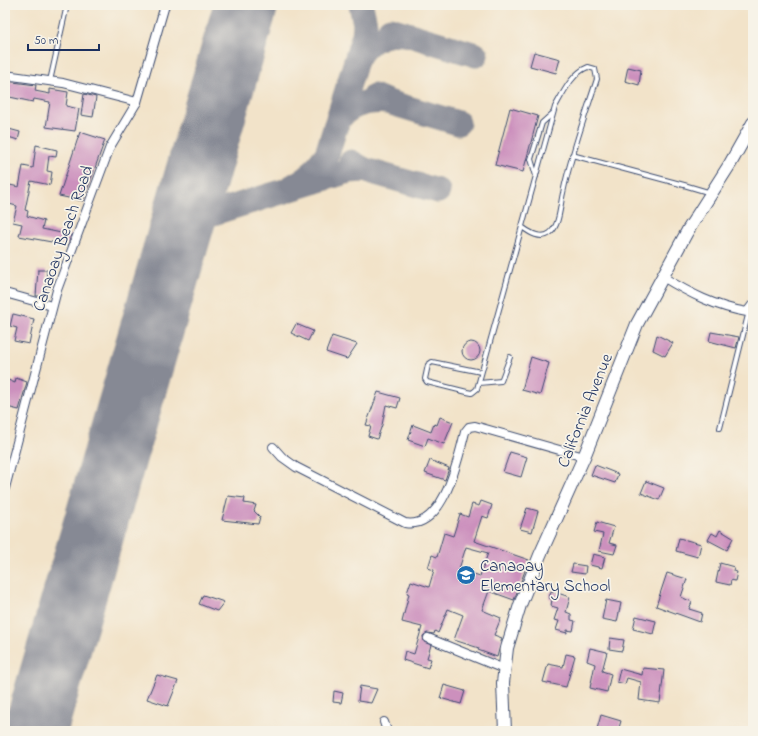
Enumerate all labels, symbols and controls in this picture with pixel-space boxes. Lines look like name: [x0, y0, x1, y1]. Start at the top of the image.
scale bar: [28, 26, 99, 52]
text: 50 m: [34, 32, 58, 50]
street label: Canaoay Beach Road: [27, 162, 101, 315]
street label: California Avenue: [551, 349, 620, 471]
place label: Canaoay Elementary School: [480, 554, 611, 600]
school or university icon: Canaoay Elementary School: [455, 564, 477, 586]

